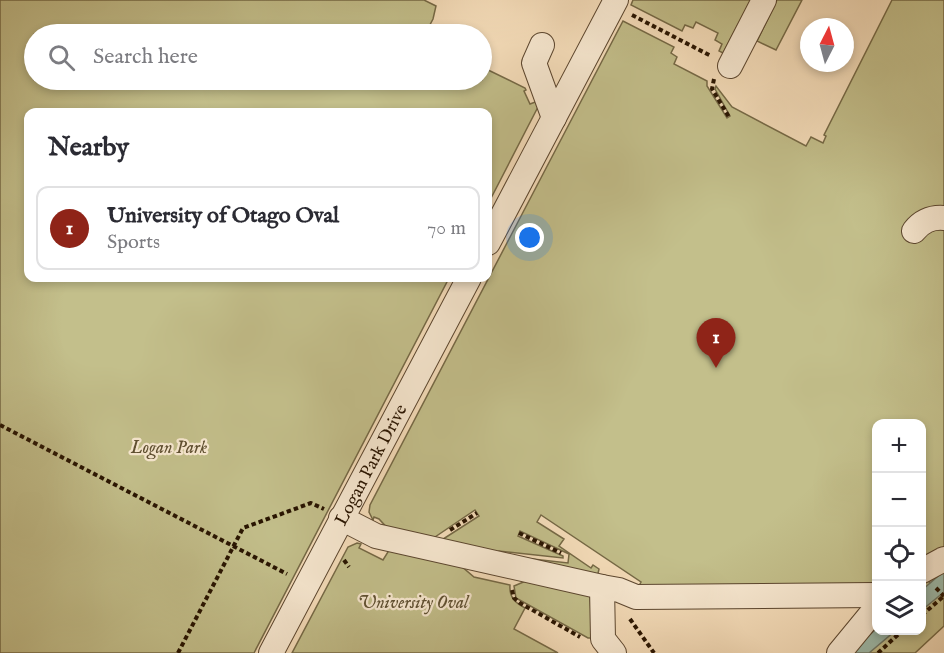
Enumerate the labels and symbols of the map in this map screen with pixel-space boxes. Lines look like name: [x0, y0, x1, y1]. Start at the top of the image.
north arrow: [800, 18, 854, 72]
your location: [515, 223, 544, 252]
pin: 1: [696, 318, 736, 368]
street label: Logan Park Drive: [330, 401, 413, 530]
park label: Logan Park: [130, 437, 207, 460]
park label: University Oval: [358, 592, 470, 615]

